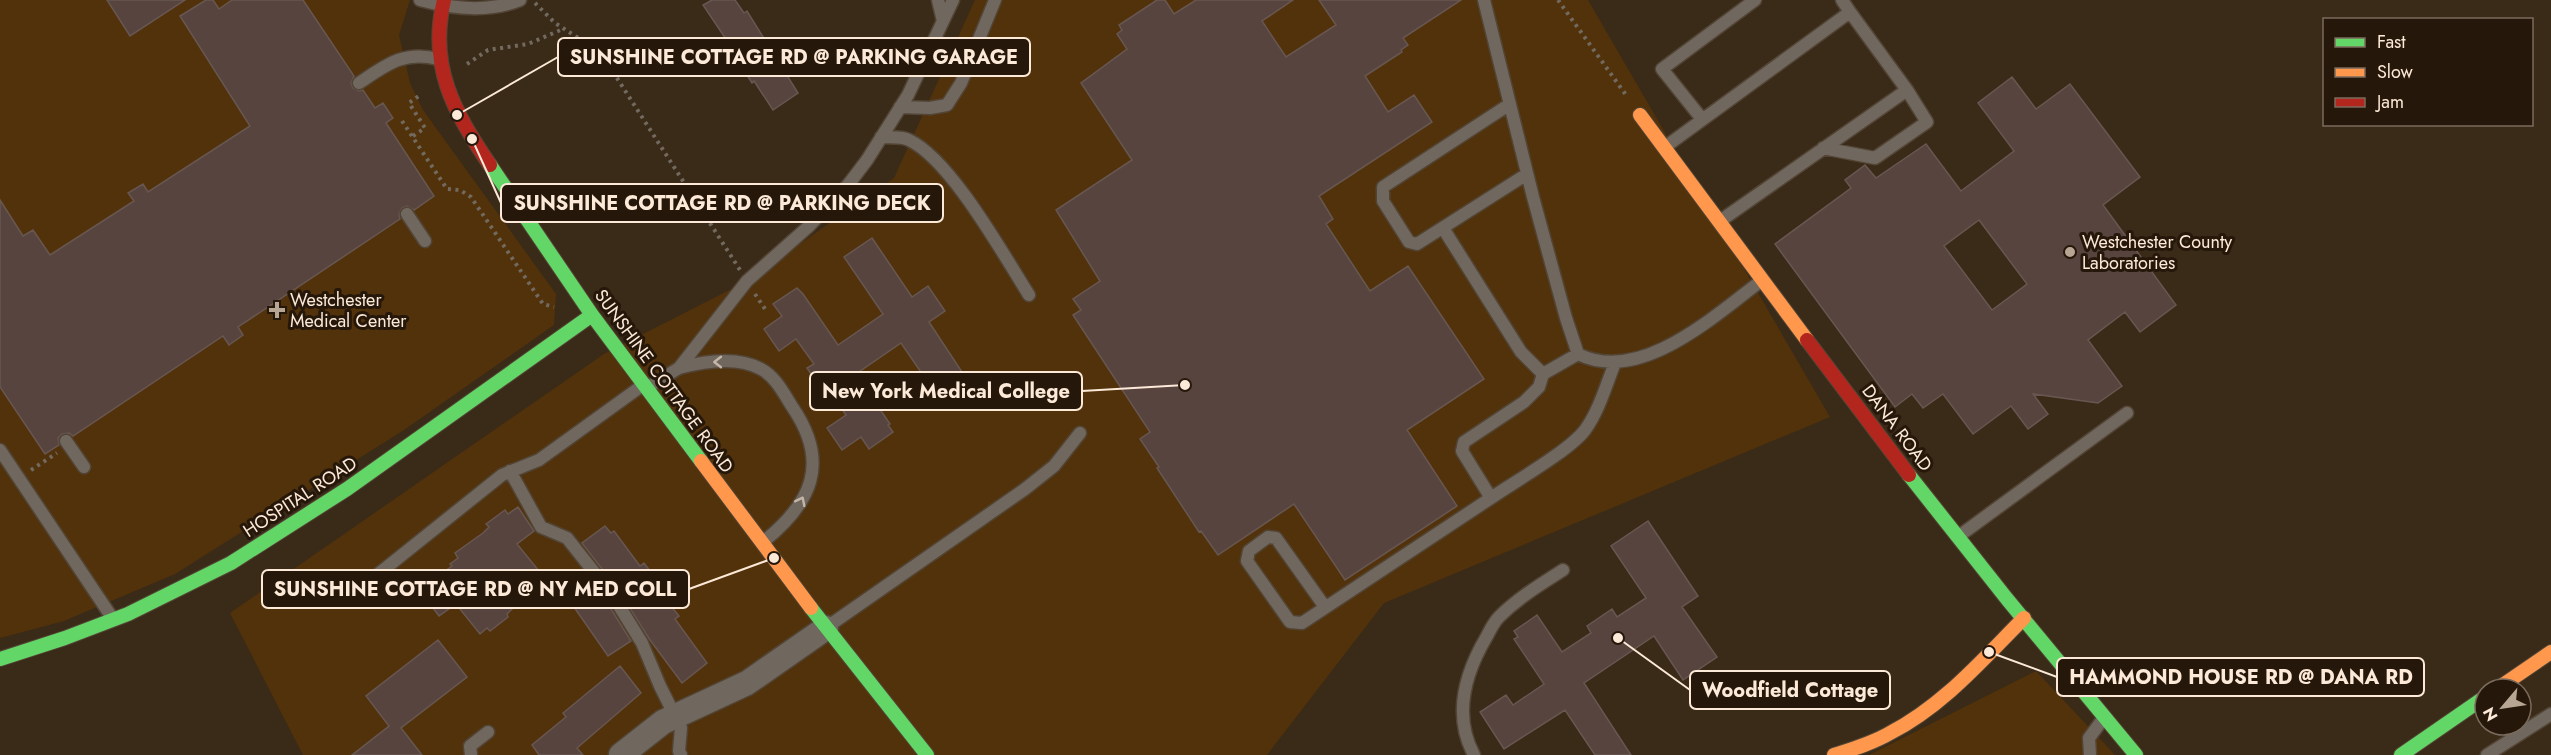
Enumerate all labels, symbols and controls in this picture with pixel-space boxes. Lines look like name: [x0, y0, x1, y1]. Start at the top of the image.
legend: [2323, 18, 2533, 126]
text: Fast: [2377, 29, 2406, 55]
callout: SUNSHINE COTTAGE RD @ PARKING GARAGE: [558, 38, 1030, 76]
text: SUNSHINE COTTAGE RD @ PARKING GARAGE: [570, 43, 1018, 72]
text: Slow: [2377, 59, 2414, 85]
text: Jam: [2375, 89, 2404, 115]
callout: SUNSHINE COTTAGE RD @ PARKING DECK: [501, 184, 943, 222]
text: SUNSHINE COTTAGE RD @ PARKING DECK: [513, 189, 931, 218]
place label: Westchester County Laboratories: [2082, 229, 2232, 276]
marker: Westchester County Laboratories: [2063, 245, 2077, 259]
street label: SUNSHINE COTTAGE ROAD: [588, 284, 740, 478]
place label: Westchester Medical Center: [290, 287, 407, 334]
marker: Westchester Medical Center: [268, 301, 286, 319]
one-way arrow: [713, 356, 722, 368]
callout: New York Medical College: [810, 372, 1082, 410]
text: New York Medical College: [822, 377, 1070, 406]
street label: DANA ROAD: [1856, 379, 1938, 477]
street label: HOSPITAL ROAD: [238, 450, 362, 544]
one-way arrow: [794, 496, 805, 507]
callout: SUNSHINE COTTAGE RD @ NY MED COLL: [262, 570, 689, 608]
text: SUNSHINE COTTAGE RD @ NY MED COLL: [274, 575, 677, 604]
callout: HAMMOND HOUSE RD @ DANA RD: [2057, 658, 2424, 696]
text: HAMMOND HOUSE RD @ DANA RD: [2069, 663, 2413, 692]
callout: Woodfield Cottage: [1690, 671, 1890, 709]
text: Woodfield Cottage: [1702, 676, 1878, 705]
north arrow: [2473, 677, 2533, 737]
text: N: [2477, 703, 2503, 725]

